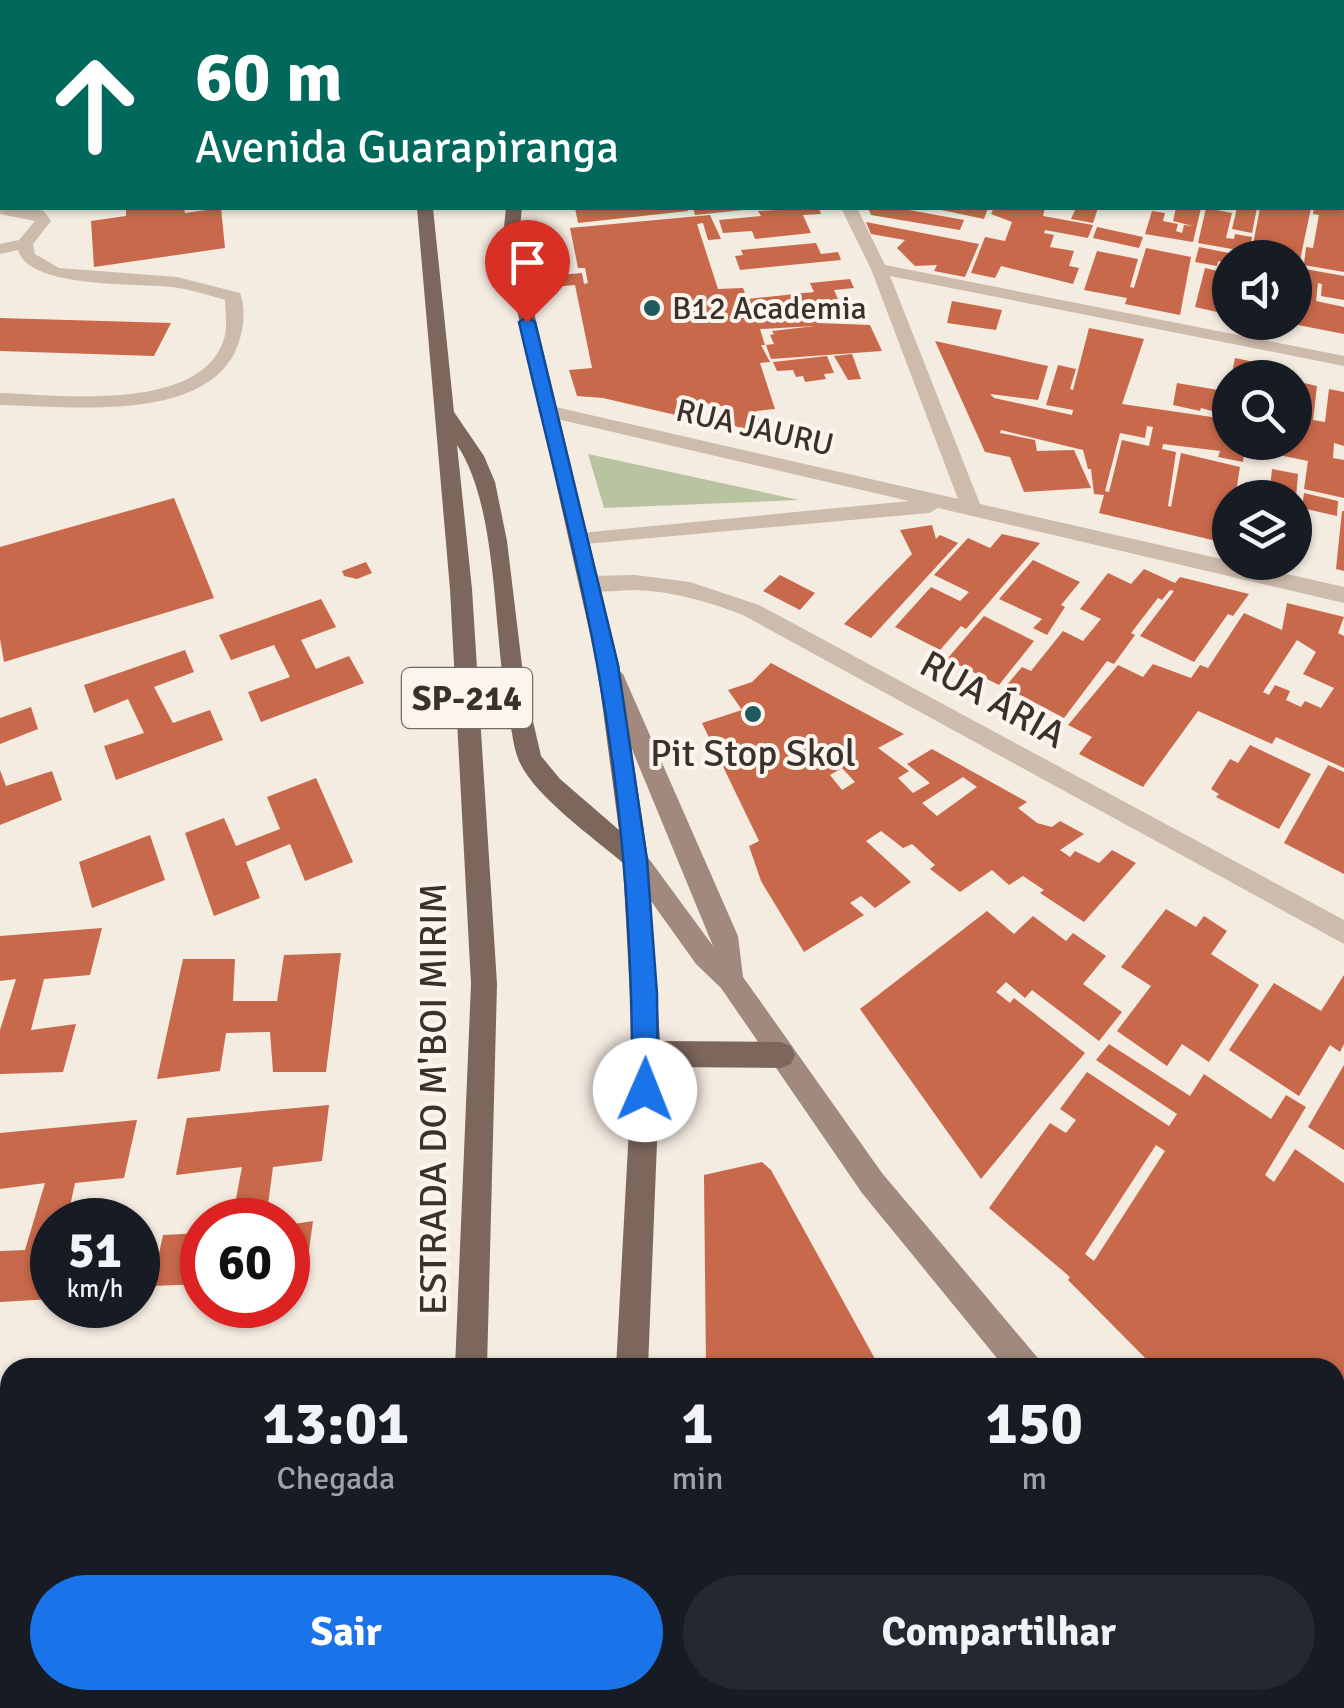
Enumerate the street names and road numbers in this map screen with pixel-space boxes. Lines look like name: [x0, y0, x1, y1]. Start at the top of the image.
street label: RUA JAURU: [672, 390, 837, 465]
street label: RUA ÁRIA: [912, 640, 1074, 759]
road number: SP-214: [402, 668, 532, 728]
street label: ESTRADA DO M'BOI MIRIM: [410, 883, 457, 1315]

